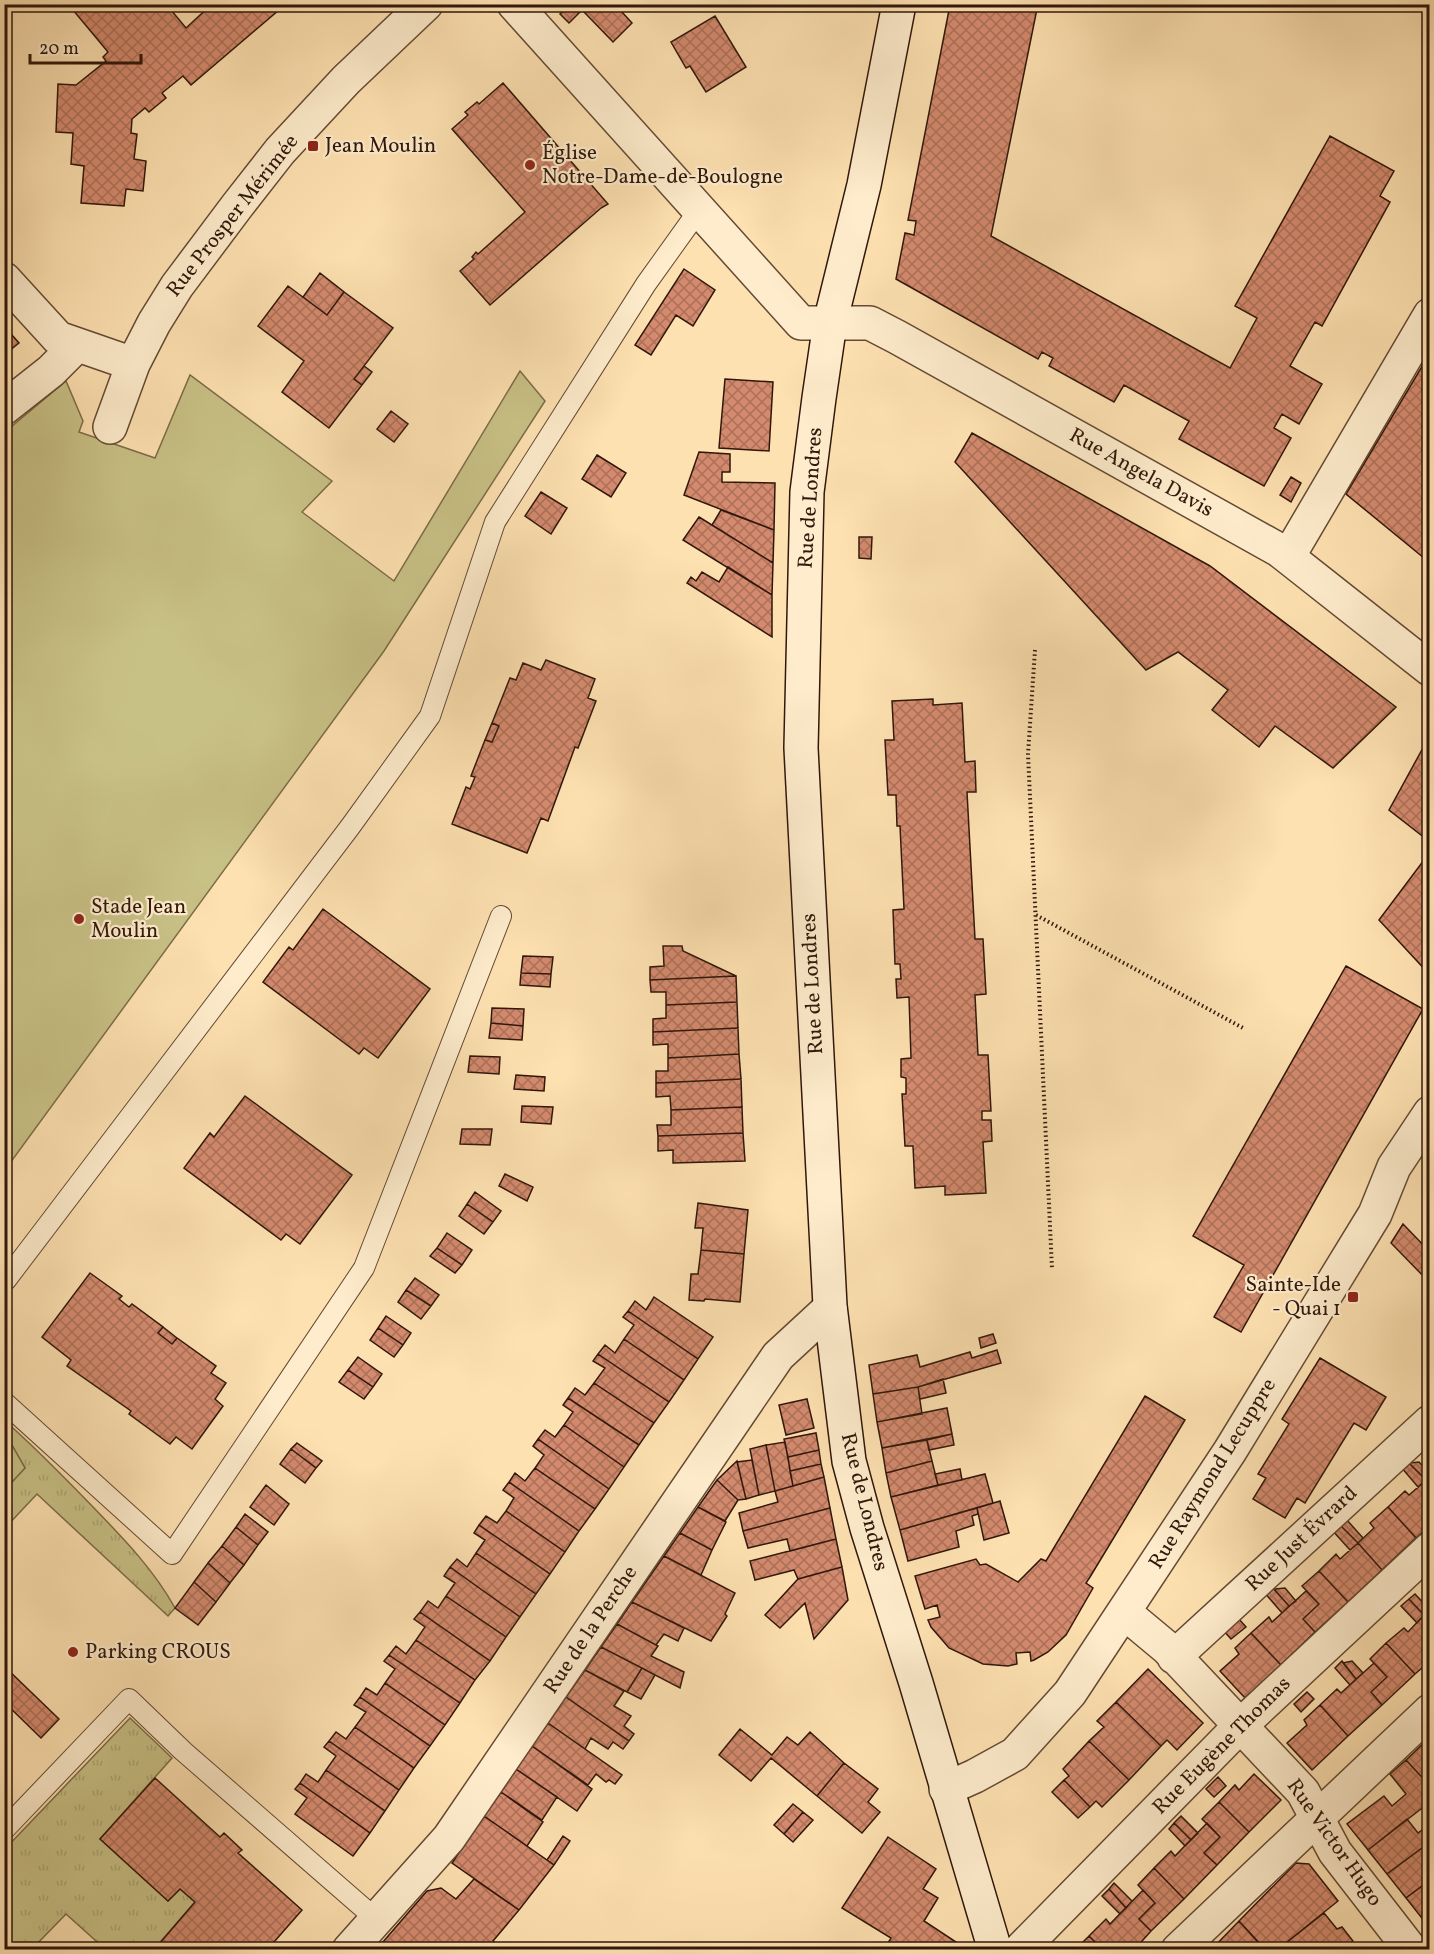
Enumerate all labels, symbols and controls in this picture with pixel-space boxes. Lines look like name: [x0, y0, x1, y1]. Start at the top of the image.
scale bar: [30, 27, 141, 65]
text: 20 m: [39, 37, 79, 62]
street label: Rue Prosper Mérimée: [160, 129, 306, 303]
place label: Jean Moulin: [325, 132, 436, 161]
marker: Jean Moulin: [306, 139, 320, 153]
place label: Église Notre-Dame-de-Boulogne: [542, 139, 783, 192]
marker: Église Notre-Dame-de-Boulogne: [523, 158, 537, 172]
street label: Rue Angela Davis: [1064, 421, 1218, 525]
street label: Rue de Londres: [792, 426, 830, 570]
place label: Stade Jean Moulin: [91, 893, 186, 946]
marker: Stade Jean Moulin: [72, 912, 86, 926]
street label: Rue de Londres: [795, 913, 831, 1055]
place label: Sainte-Ide - Quai 1: [1246, 1271, 1341, 1324]
marker: Sainte-Ide - Quai 1: [1346, 1290, 1360, 1304]
street label: Rue Raymond Lecuppre: [1142, 1373, 1284, 1575]
street label: Rue de Londres: [833, 1430, 895, 1574]
street label: Rue Just Évrard: [1240, 1480, 1364, 1598]
street label: Rue de la Perche: [537, 1560, 645, 1700]
place label: Parking CROUS: [85, 1638, 231, 1667]
marker: Parking CROUS: [66, 1645, 80, 1659]
street label: Rue Eugène Thomas: [1146, 1670, 1298, 1822]
street label: Rue Victor Hugo: [1279, 1773, 1389, 1913]

